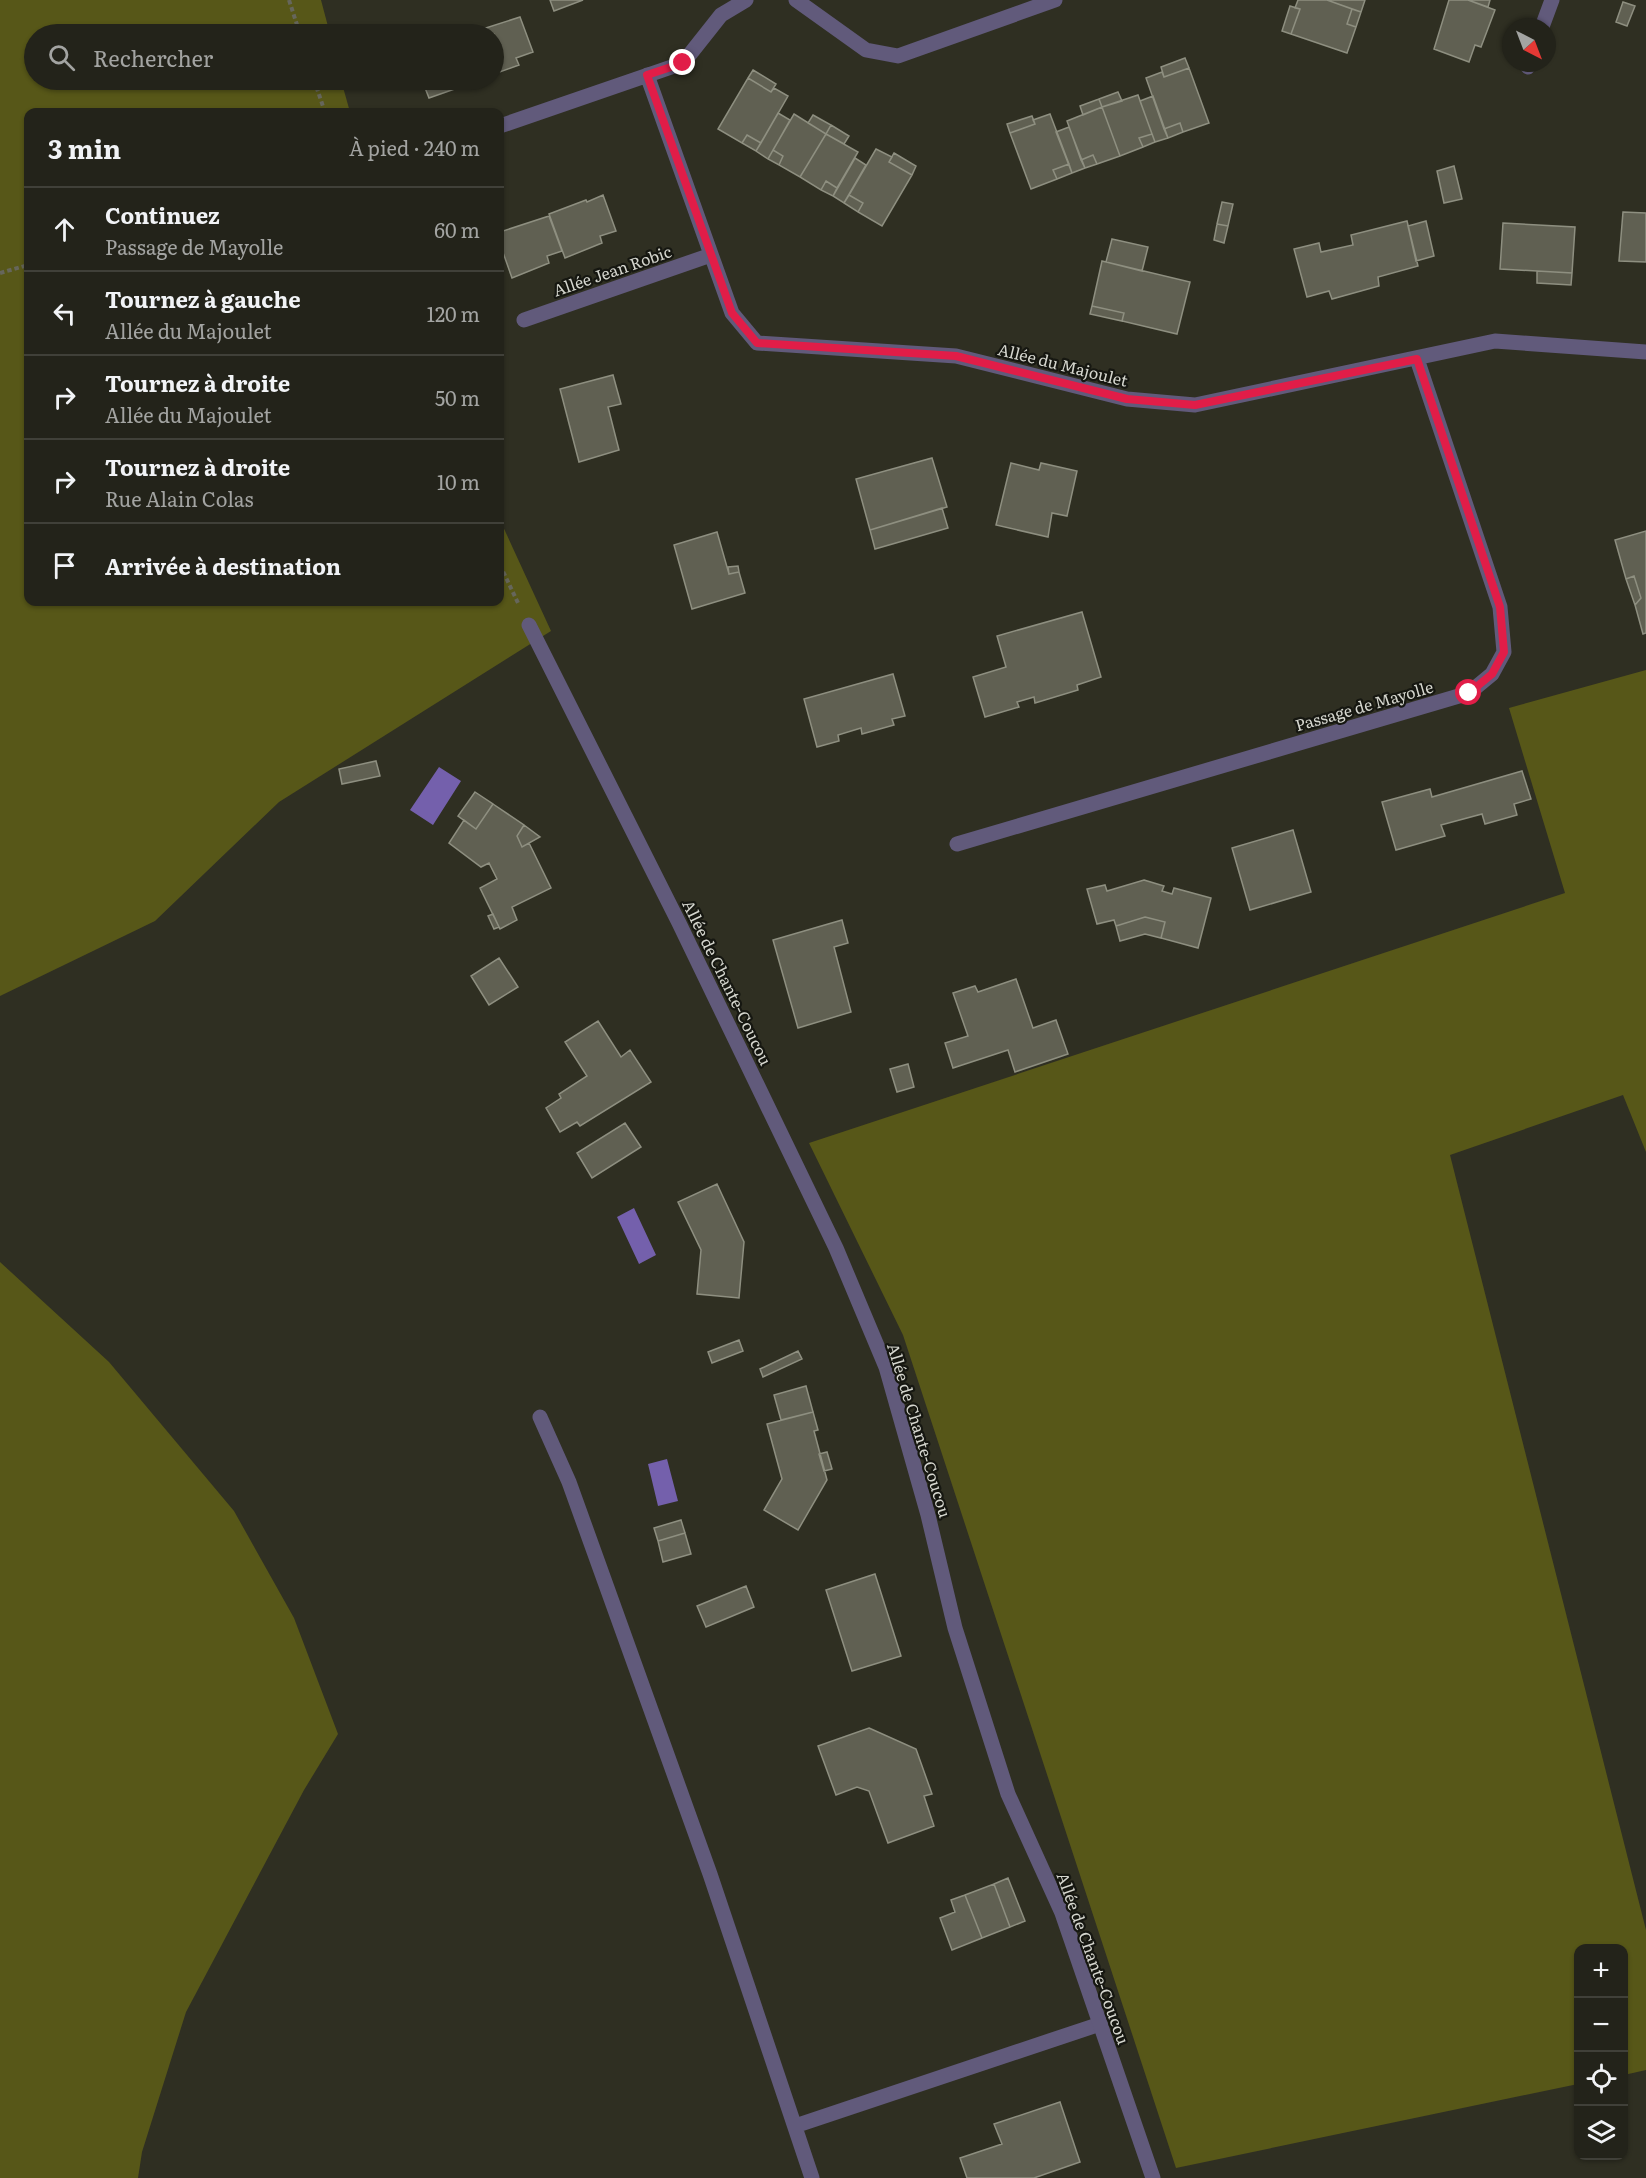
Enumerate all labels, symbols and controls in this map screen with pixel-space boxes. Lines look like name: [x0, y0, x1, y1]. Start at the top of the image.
north arrow: [1502, 18, 1556, 72]
search box: [24, 24, 504, 90]
icon: search: [45, 41, 78, 74]
text: Rechercher: [93, 41, 213, 74]
route end: [669, 49, 695, 75]
text: 3 min: [48, 128, 121, 167]
text: À pied · 240 m: [349, 132, 480, 162]
text: Continuez: [105, 198, 220, 231]
icon: ahead: [48, 213, 81, 246]
text: 60 m: [434, 214, 480, 244]
text: Passage de Mayolle: [105, 231, 283, 261]
street label: Allée Jean Robic: [549, 238, 675, 302]
text: Tournez à gauche: [105, 282, 301, 315]
icon: left: [48, 297, 81, 330]
text: 120 m: [427, 298, 480, 328]
text: Allée du Majoulet: [105, 315, 272, 345]
street label: Allée du Majoulet: [995, 336, 1131, 392]
text: Tournez à droite: [105, 366, 290, 399]
icon: right: [48, 381, 81, 414]
text: 50 m: [435, 382, 480, 412]
text: Allée du Majoulet: [105, 399, 272, 429]
text: Tournez à droite: [105, 450, 290, 483]
icon: right: [48, 465, 81, 498]
text: 10 m: [437, 466, 480, 496]
text: Rue Alain Colas: [105, 483, 253, 513]
icon: arrive: [48, 549, 81, 582]
text: Arrivée à destination: [105, 549, 341, 582]
street label: Passage de Mayolle: [1292, 674, 1436, 736]
route start: [1455, 679, 1481, 705]
street label: Allée de Chante-Coucou: [677, 895, 779, 1069]
street label: Allée de Chante-Coucou: [882, 1340, 958, 1520]
street label: Allée de Chante-Coucou: [1052, 1868, 1136, 2048]
map controls: [1574, 1944, 1628, 2160]
button: +: [1574, 1944, 1628, 1998]
button: −: [1574, 1998, 1628, 2052]
button: locate: [1574, 2052, 1628, 2106]
button: layers: [1574, 2106, 1628, 2160]

